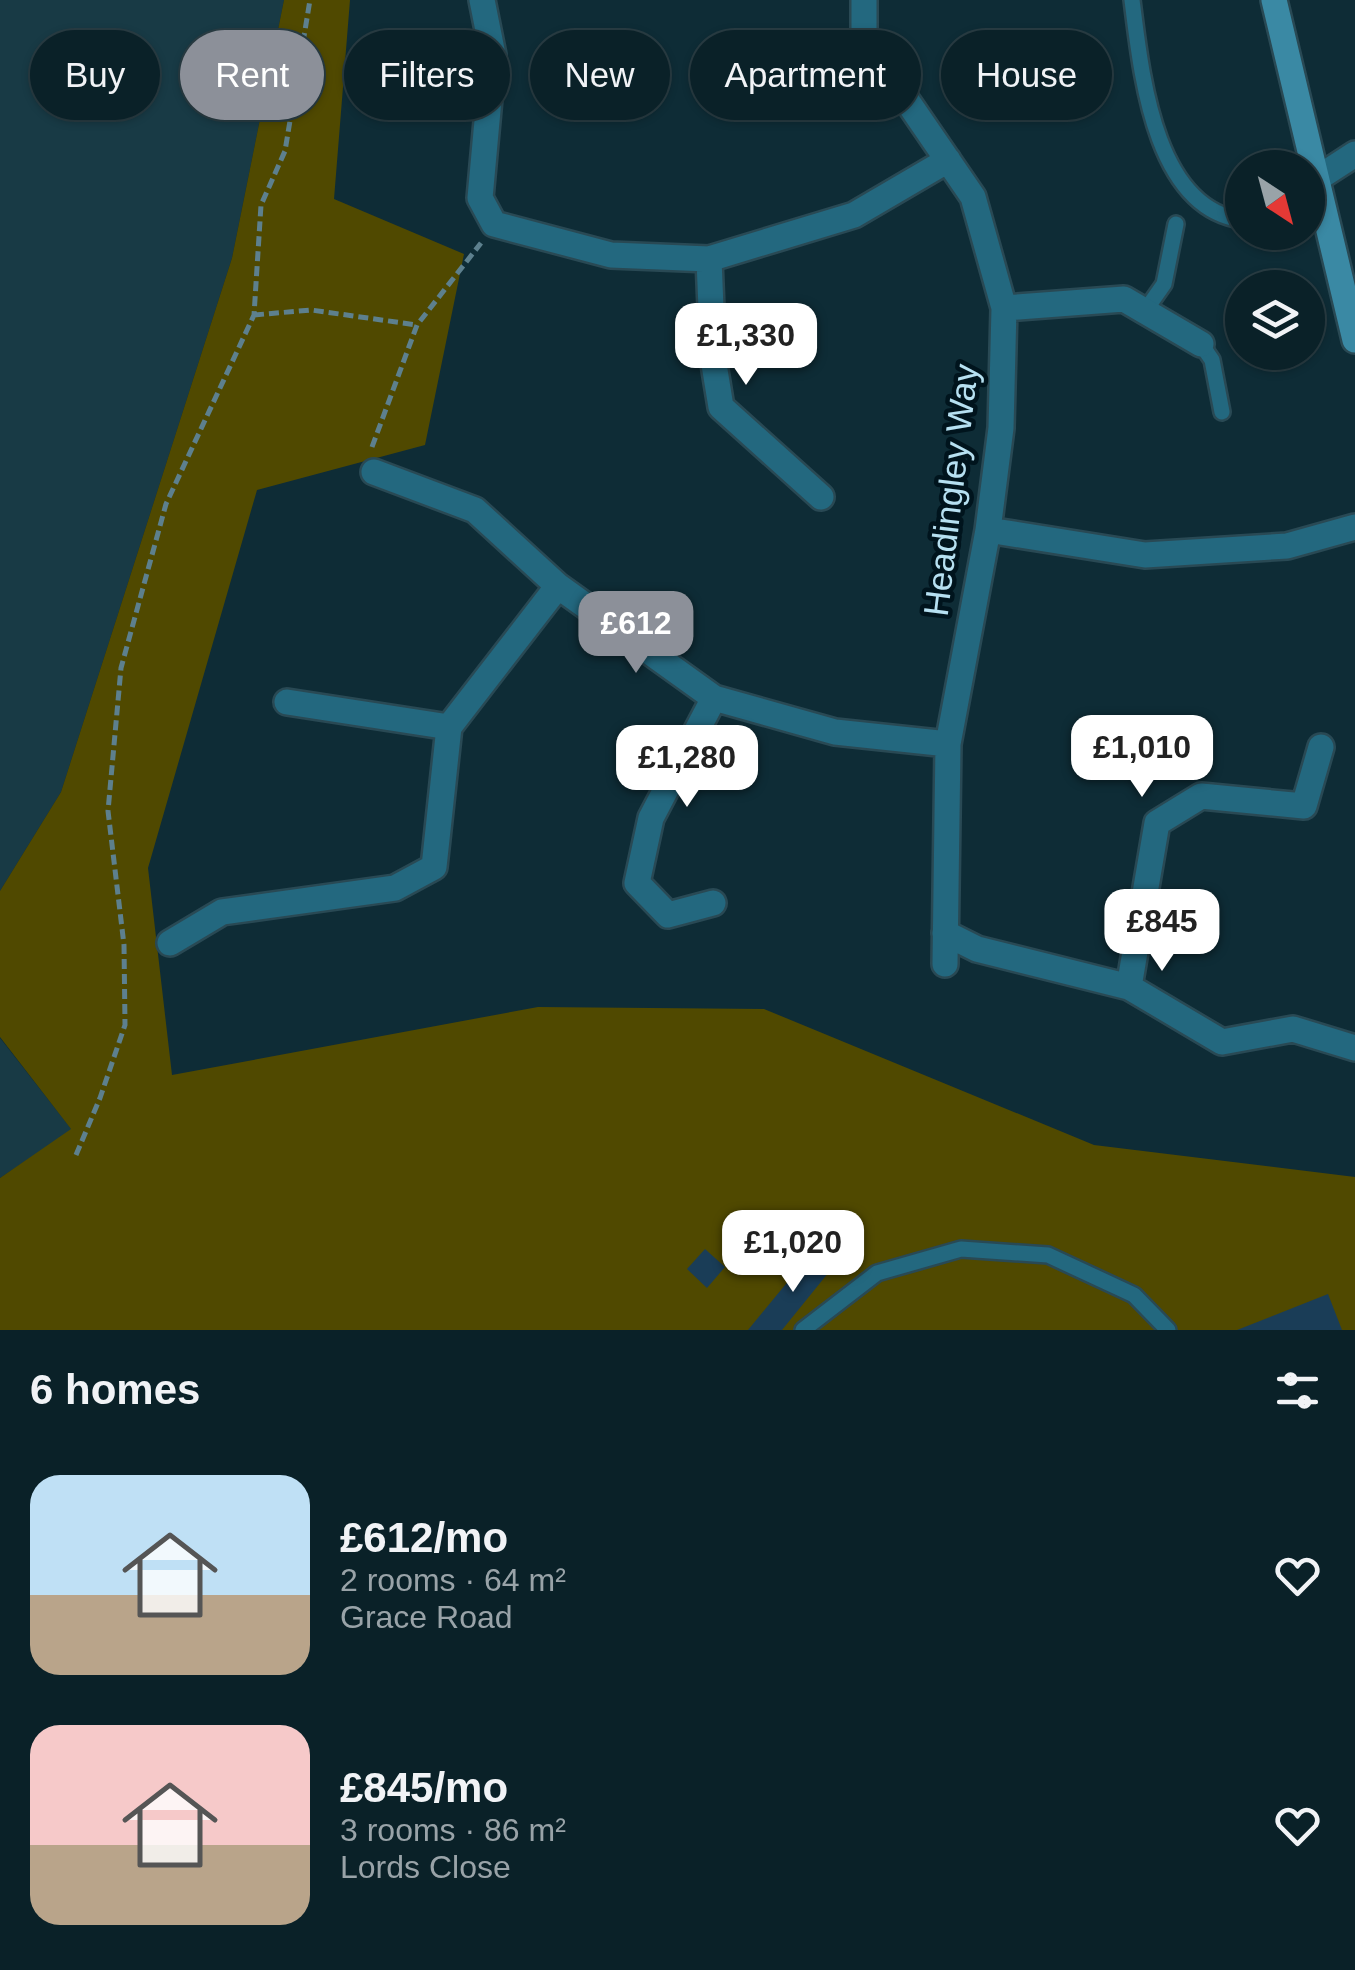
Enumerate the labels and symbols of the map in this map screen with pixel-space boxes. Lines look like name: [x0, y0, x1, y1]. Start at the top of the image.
north arrow: [1225, 150, 1325, 250]
pin: £1,330: [665, 303, 827, 388]
street label: Headingley Way: [916, 361, 985, 618]
pin: £612: [577, 591, 695, 676]
pin: £1,010: [1061, 715, 1223, 800]
pin: £1,280: [606, 725, 768, 810]
pin: £845: [1103, 889, 1221, 974]
pin: £1,020: [712, 1210, 874, 1295]

